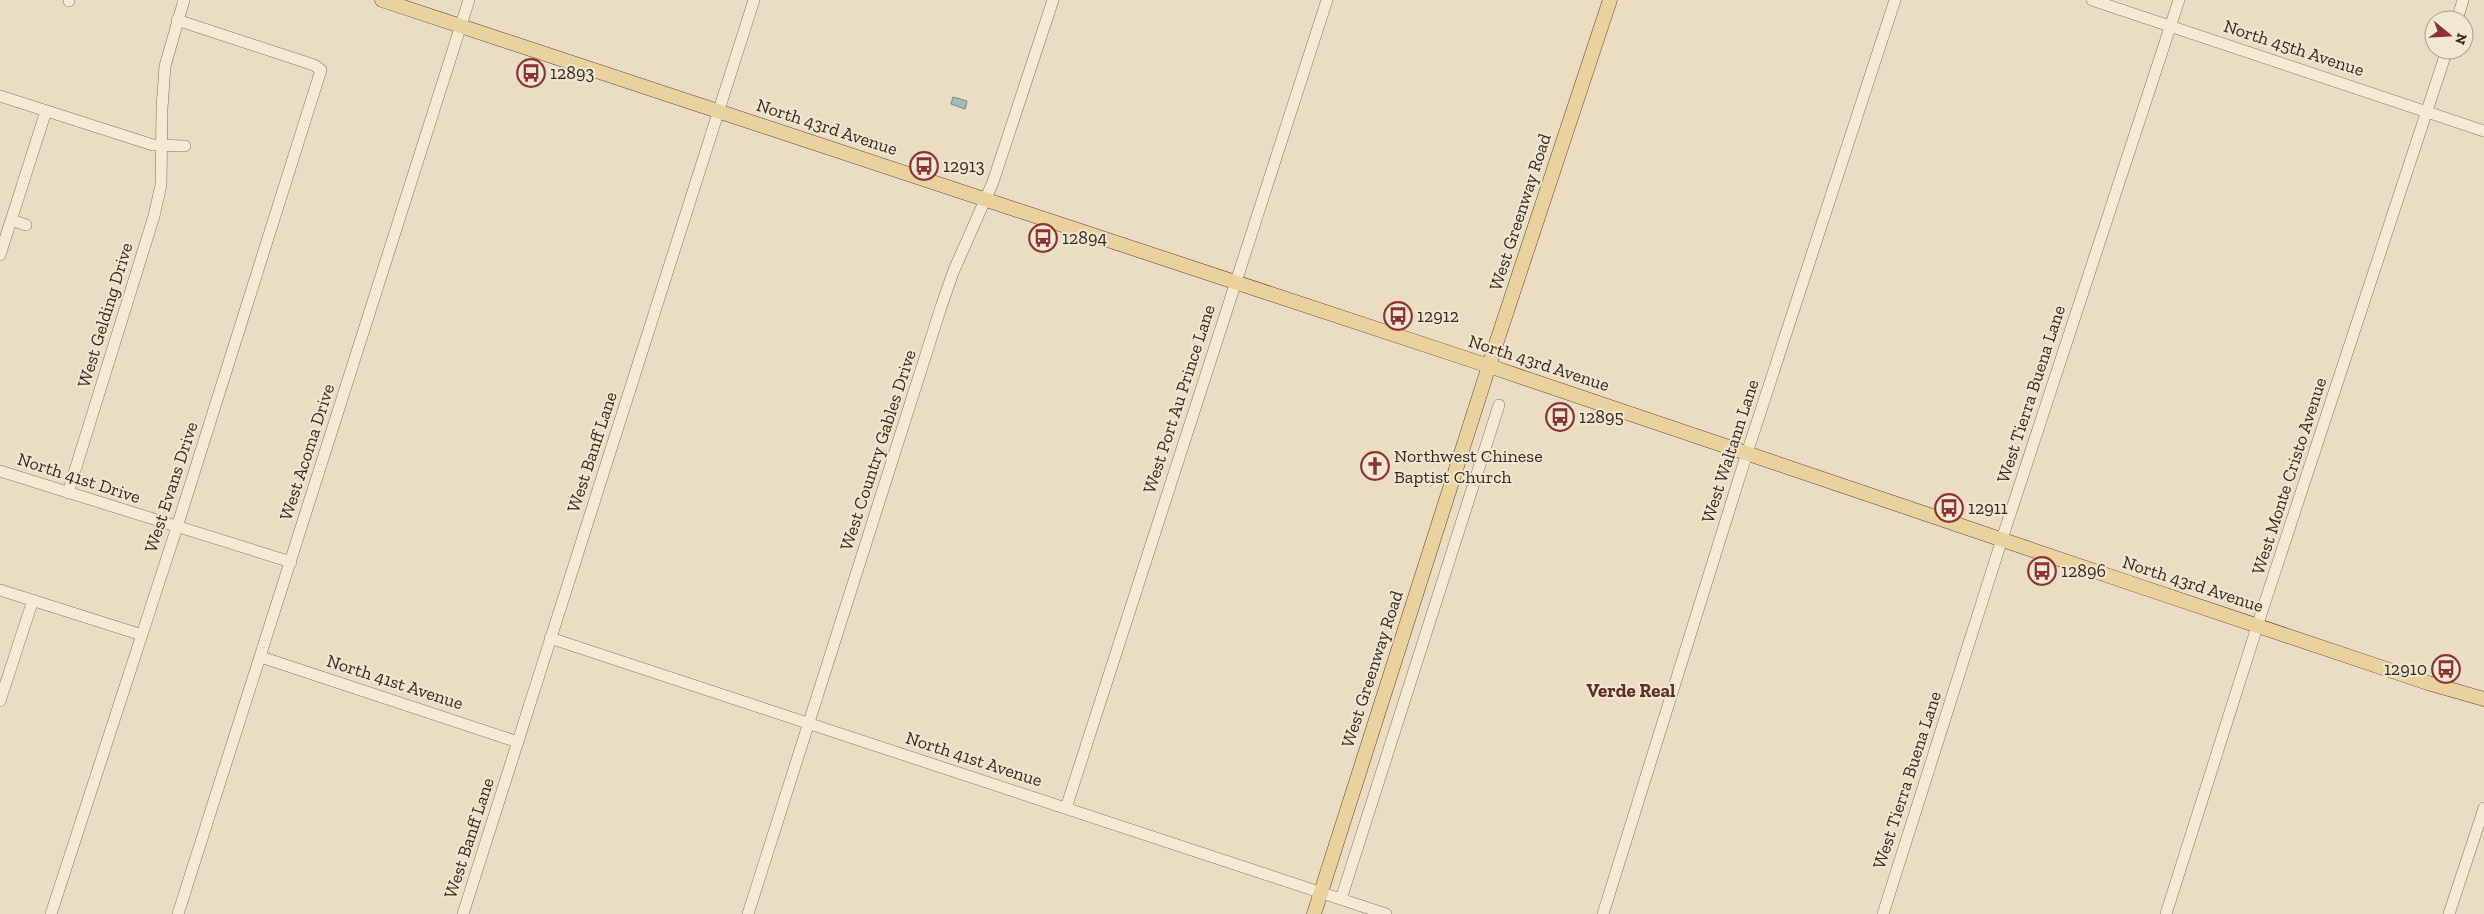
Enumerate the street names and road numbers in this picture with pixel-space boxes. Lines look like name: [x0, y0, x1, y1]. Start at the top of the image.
street label: North 45th Avenue: [2221, 15, 2367, 81]
street label: North 43rd Avenue: [754, 94, 900, 160]
street label: West Greenway Road: [1484, 131, 1556, 293]
street label: West Gelding Drive: [73, 240, 137, 390]
street label: West Port Au Prince Lane: [1138, 302, 1220, 496]
street label: West Tierra Buena Lane: [1992, 303, 2070, 485]
street label: North 43rd Avenue: [1466, 330, 1612, 396]
street label: West Country Gables Drive: [835, 347, 921, 553]
street label: West Monte Cristo Avenue: [2247, 375, 2331, 577]
street label: West Waltann Lane: [1696, 377, 1764, 525]
street label: West Acoma Drive: [275, 381, 339, 523]
street label: West Banff Lane: [562, 389, 622, 515]
street label: West Evans Drive: [139, 419, 203, 555]
street label: North 41st Drive: [15, 448, 143, 508]
street label: North 43rd Avenue: [2120, 551, 2266, 617]
street label: West Greenway Road: [1336, 588, 1408, 750]
street label: North 41st Avenue: [324, 650, 466, 714]
street label: West Tierra Buena Lane: [1868, 689, 1946, 871]
street label: North 41st Avenue: [903, 727, 1045, 791]
street label: West Banff Lane: [439, 775, 499, 901]

